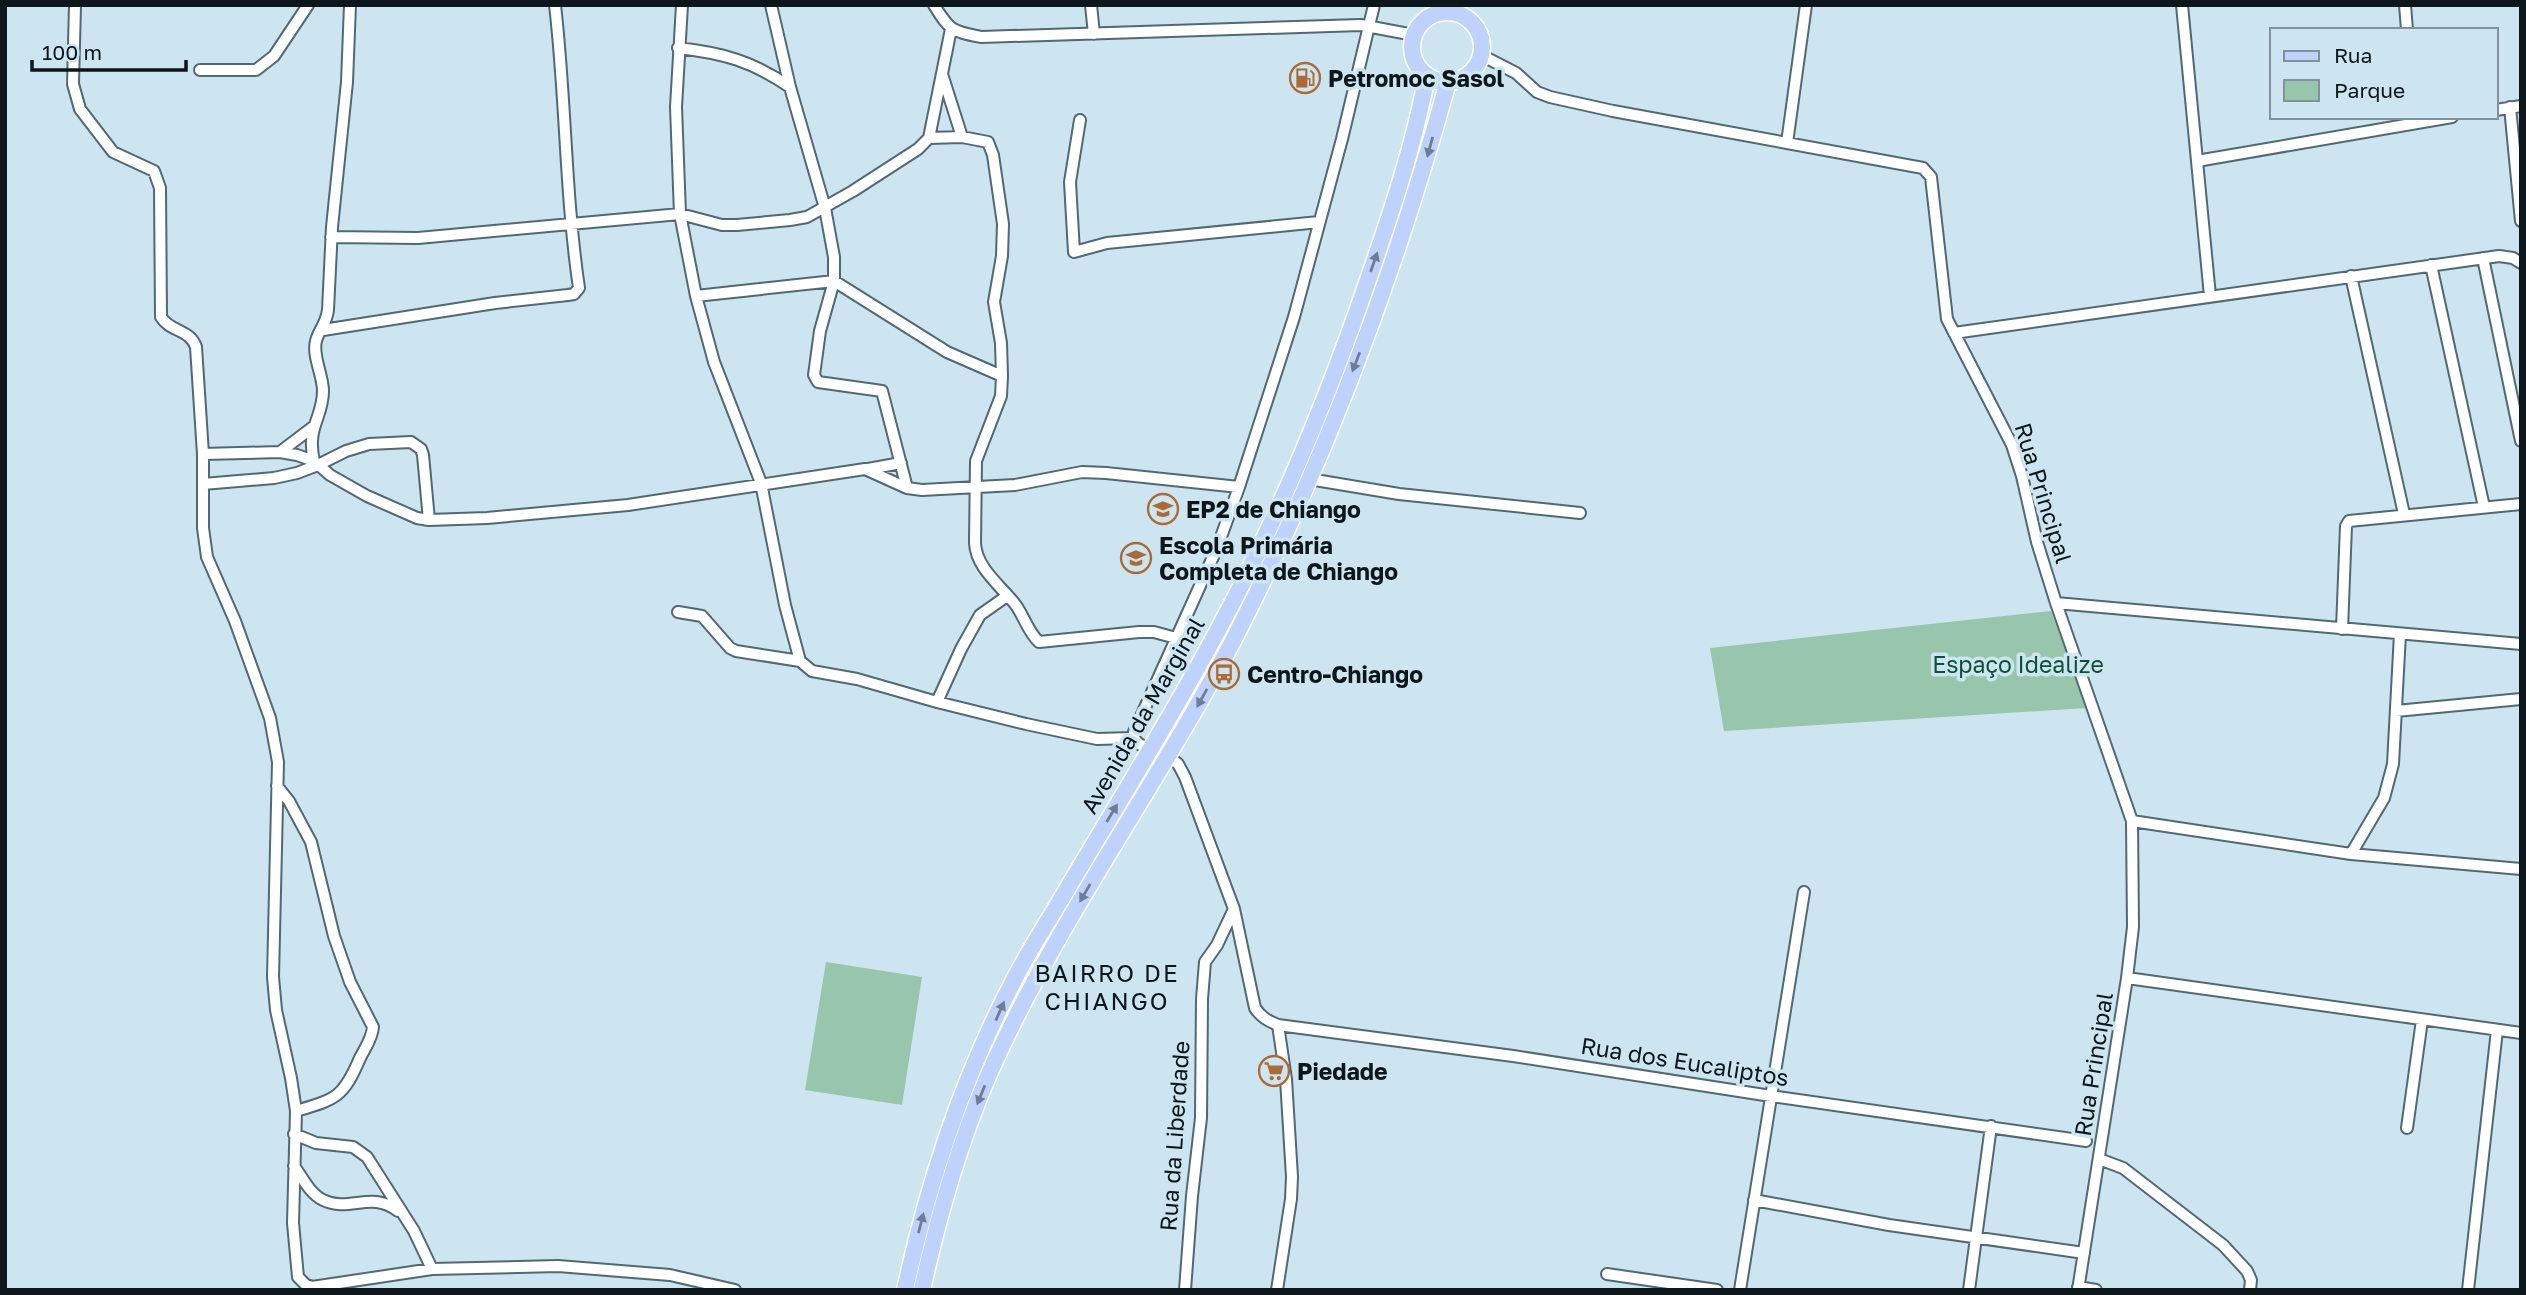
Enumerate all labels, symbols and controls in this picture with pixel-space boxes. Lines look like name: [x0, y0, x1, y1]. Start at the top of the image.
scale bar: [32, 28, 186, 72]
legend: [2270, 28, 2498, 119]
text: 100 m: [42, 39, 102, 65]
text: Rua: [2334, 42, 2372, 68]
fuel station icon: Petromoc Sasol: [1288, 61, 1322, 95]
place label: Petromoc Sasol: [1328, 64, 1505, 92]
text: Parque: [2334, 77, 2405, 103]
one-way arrow: [1424, 137, 1435, 159]
one-way arrow: [1369, 252, 1380, 273]
one-way arrow: [1350, 352, 1361, 373]
street label: Rua Principal: [2009, 419, 2079, 567]
school or university icon: EP2 de Chiango: [1146, 492, 1180, 526]
place label: EP2 de Chiango: [1186, 495, 1361, 523]
place label: Escola Primária Completa de Chiango: [1159, 531, 1398, 585]
school or university icon: Escola Primária Completa de Chiango: [1119, 541, 1153, 575]
street label: Avenida da Marginal: [1074, 612, 1210, 818]
park label: Espaço Idealize: [1932, 650, 2104, 678]
bus stop icon: Centro-Chiango: [1207, 657, 1241, 691]
place label: Centro-Chiango: [1247, 660, 1423, 688]
one-way arrow: [1196, 688, 1208, 708]
one-way arrow: [1106, 803, 1118, 822]
one-way arrow: [1079, 884, 1091, 903]
district label: BAIRRO DE CHIANGO: [1034, 958, 1180, 1015]
street label: Rua Principal: [2068, 990, 2118, 1138]
one-way arrow: [994, 1001, 1006, 1021]
street label: Rua dos Eucaliptos: [1579, 1031, 1791, 1091]
street label: Rua da Liberdade: [1153, 1040, 1195, 1232]
supermarket icon: Piedade: [1257, 1054, 1291, 1088]
place label: Piedade: [1297, 1057, 1387, 1085]
one-way arrow: [975, 1085, 986, 1106]
one-way arrow: [916, 1212, 927, 1234]

